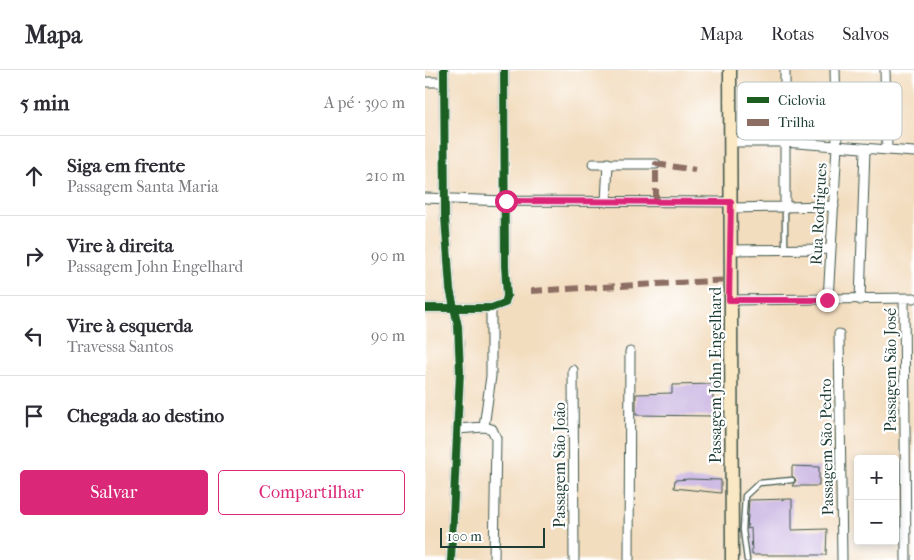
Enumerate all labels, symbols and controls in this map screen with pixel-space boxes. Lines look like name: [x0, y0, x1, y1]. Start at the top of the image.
text: Mapa: [25, 21, 82, 49]
text: Mapa: [700, 24, 743, 45]
text: Rotas: [771, 24, 814, 45]
text: Salvos: [842, 24, 889, 45]
legend: [737, 82, 902, 140]
text: 5 min: [20, 91, 69, 115]
text: Ciclovia: [778, 92, 826, 109]
text: A pé · 390 m: [324, 93, 405, 112]
text: Trilha: [778, 114, 815, 131]
text: Siga em frente: [67, 155, 185, 177]
icon: ahead: [20, 162, 48, 190]
street label: Rua Rodrigues: [806, 162, 831, 266]
text: 210 m: [366, 166, 405, 185]
text: Passagem Santa Maria: [67, 177, 219, 196]
route start: [495, 190, 518, 213]
text: Vire à direita: [67, 235, 174, 257]
icon: right: [20, 242, 48, 270]
text: 90 m: [371, 246, 405, 265]
text: Passagem John Engelhard: [67, 257, 243, 276]
street label: Passagem John Engelhard: [706, 287, 725, 463]
route end: [816, 289, 839, 312]
street label: Passagem São José: [881, 308, 900, 432]
text: Vire à esquerda: [67, 315, 193, 337]
icon: left: [20, 322, 48, 350]
text: 90 m: [371, 326, 405, 345]
text: Travessa Santos: [67, 337, 173, 356]
street label: Passagem São Pedro: [816, 378, 837, 516]
icon: arrive: [20, 402, 48, 430]
street label: Passagem São João: [550, 402, 569, 528]
text: Chegada ao destino: [67, 405, 224, 427]
map controls: [854, 455, 899, 545]
button: +: [854, 455, 899, 500]
button: Salvar: [20, 470, 208, 515]
button: Compartilhar: [218, 470, 405, 515]
button: −: [854, 500, 899, 545]
scale bar: [440, 525, 545, 548]
text: 100 m: [447, 528, 482, 545]

